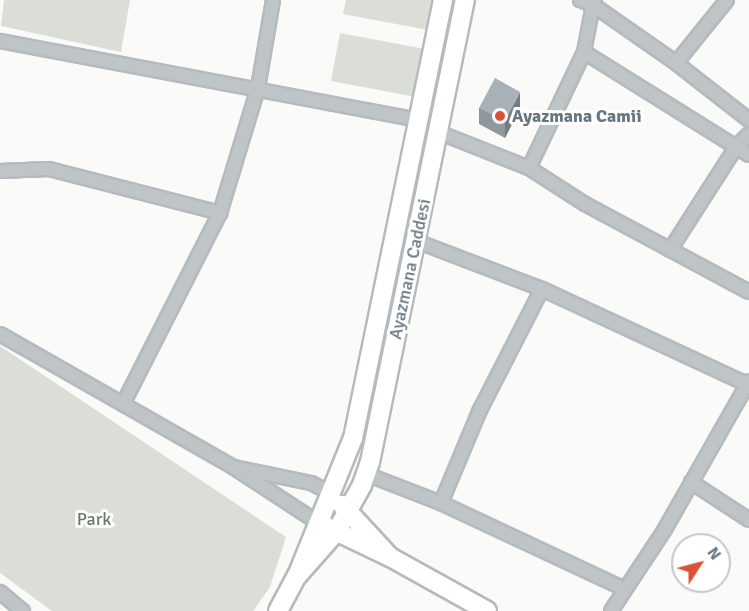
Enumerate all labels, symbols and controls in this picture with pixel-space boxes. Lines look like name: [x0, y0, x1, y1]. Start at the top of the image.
place label: Ayazmana Camii: [512, 105, 642, 127]
marker: Ayazmana Camii: [493, 109, 507, 123]
street label: Ayazmana Caddesi: [385, 197, 435, 341]
park label: Park: [77, 508, 111, 530]
north arrow: [671, 533, 731, 593]
text: N: [703, 543, 725, 564]

